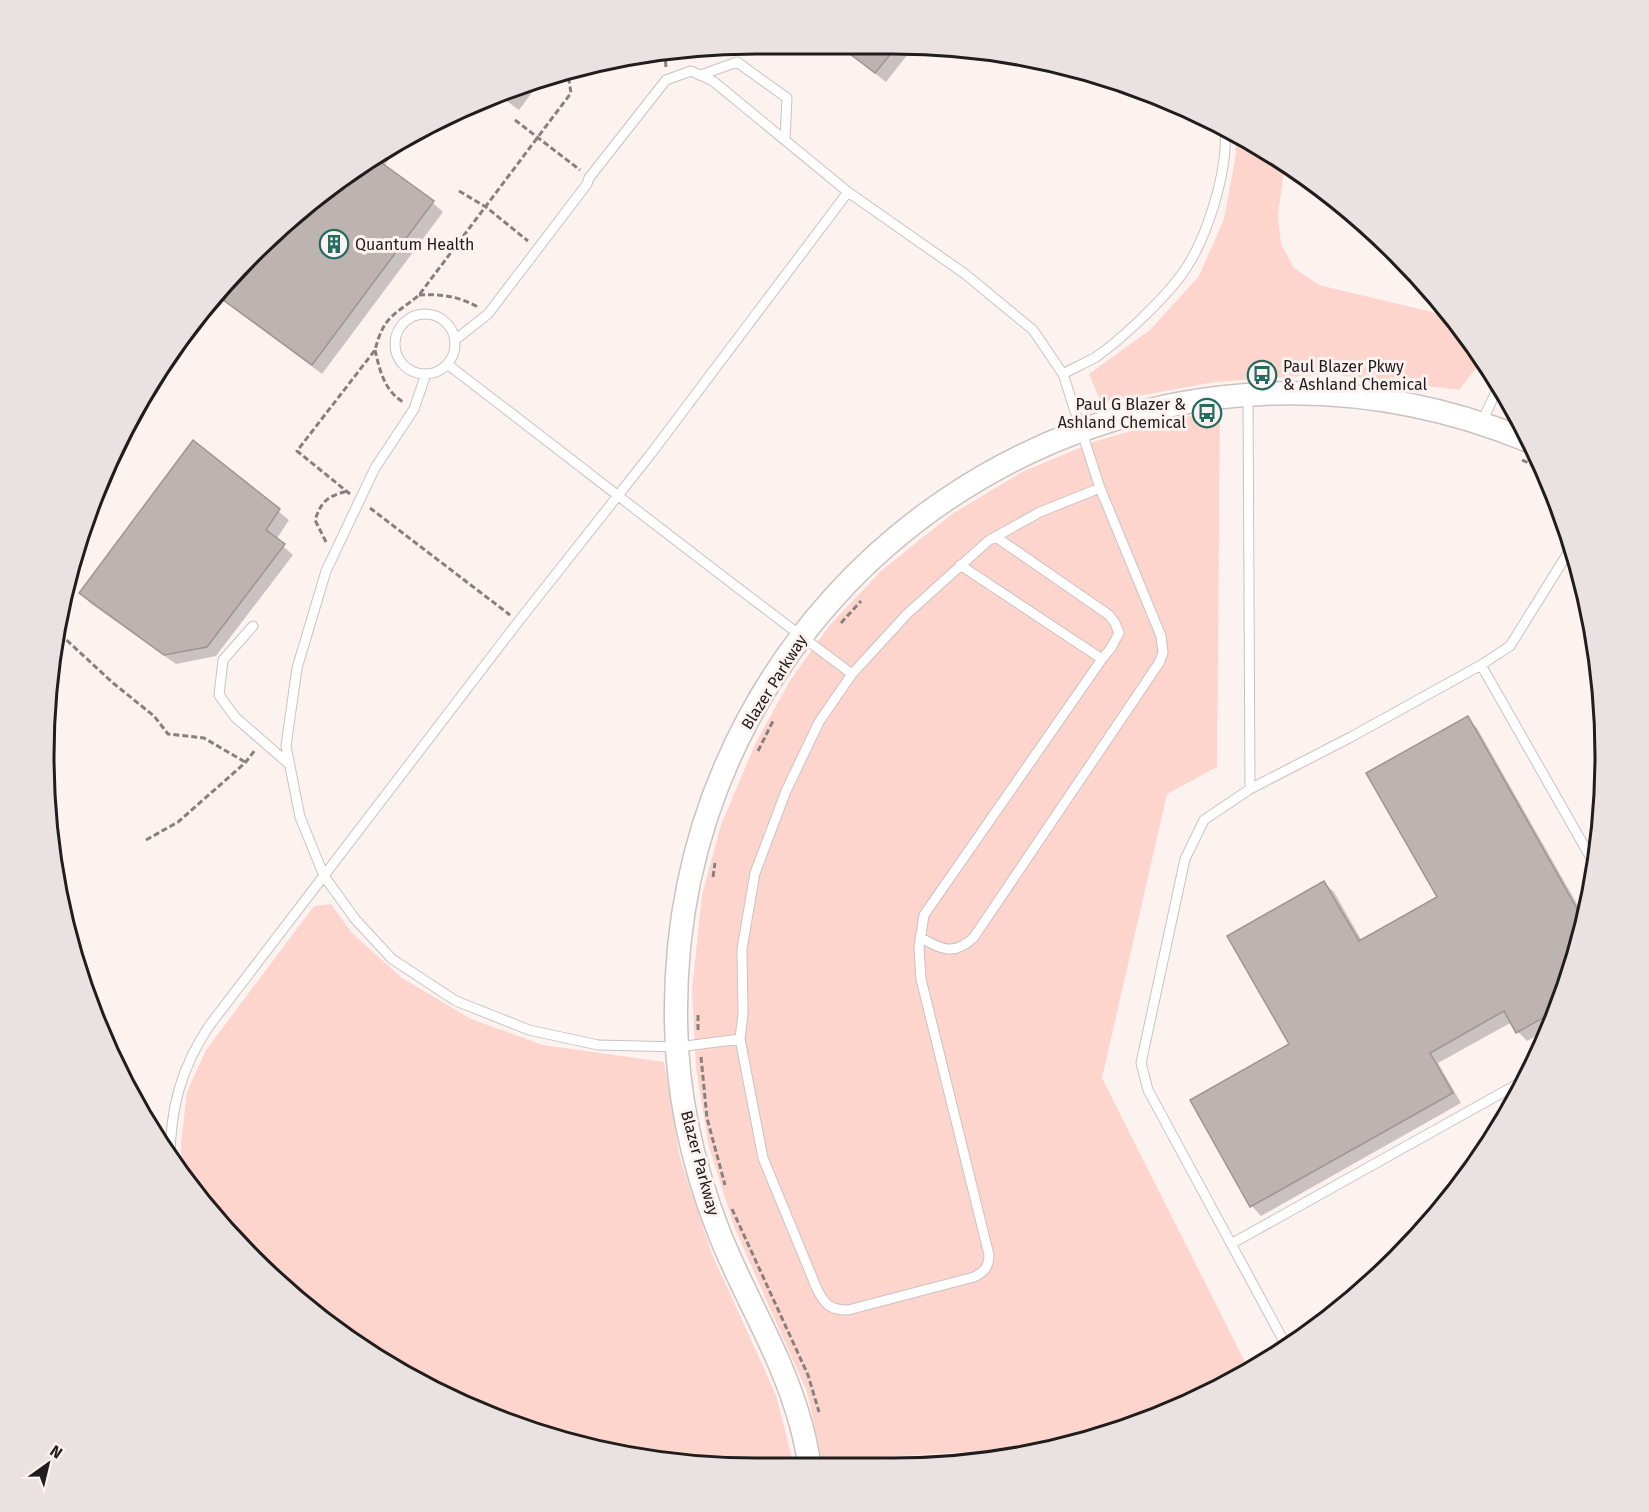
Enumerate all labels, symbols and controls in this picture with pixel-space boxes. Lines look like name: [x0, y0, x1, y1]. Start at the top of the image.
building icon: Quantum Health: [318, 228, 350, 260]
place label: Quantum Health: [355, 235, 474, 254]
place label: Paul Blazer Pkwy & Ashland Chemical: [1283, 357, 1428, 394]
bus stop icon: Paul Blazer Pkwy & Ashland Chemical: [1246, 359, 1278, 391]
place label: Paul G Blazer & Ashland Chemical: [1058, 395, 1186, 432]
bus stop icon: Paul G Blazer & Ashland Chemical: [1191, 397, 1223, 429]
street label: Blazer Parkway: [737, 631, 811, 733]
street label: Blazer Parkway: [677, 1108, 723, 1218]
north arrow: [18, 1434, 78, 1494]
text: N: [46, 1441, 66, 1463]

